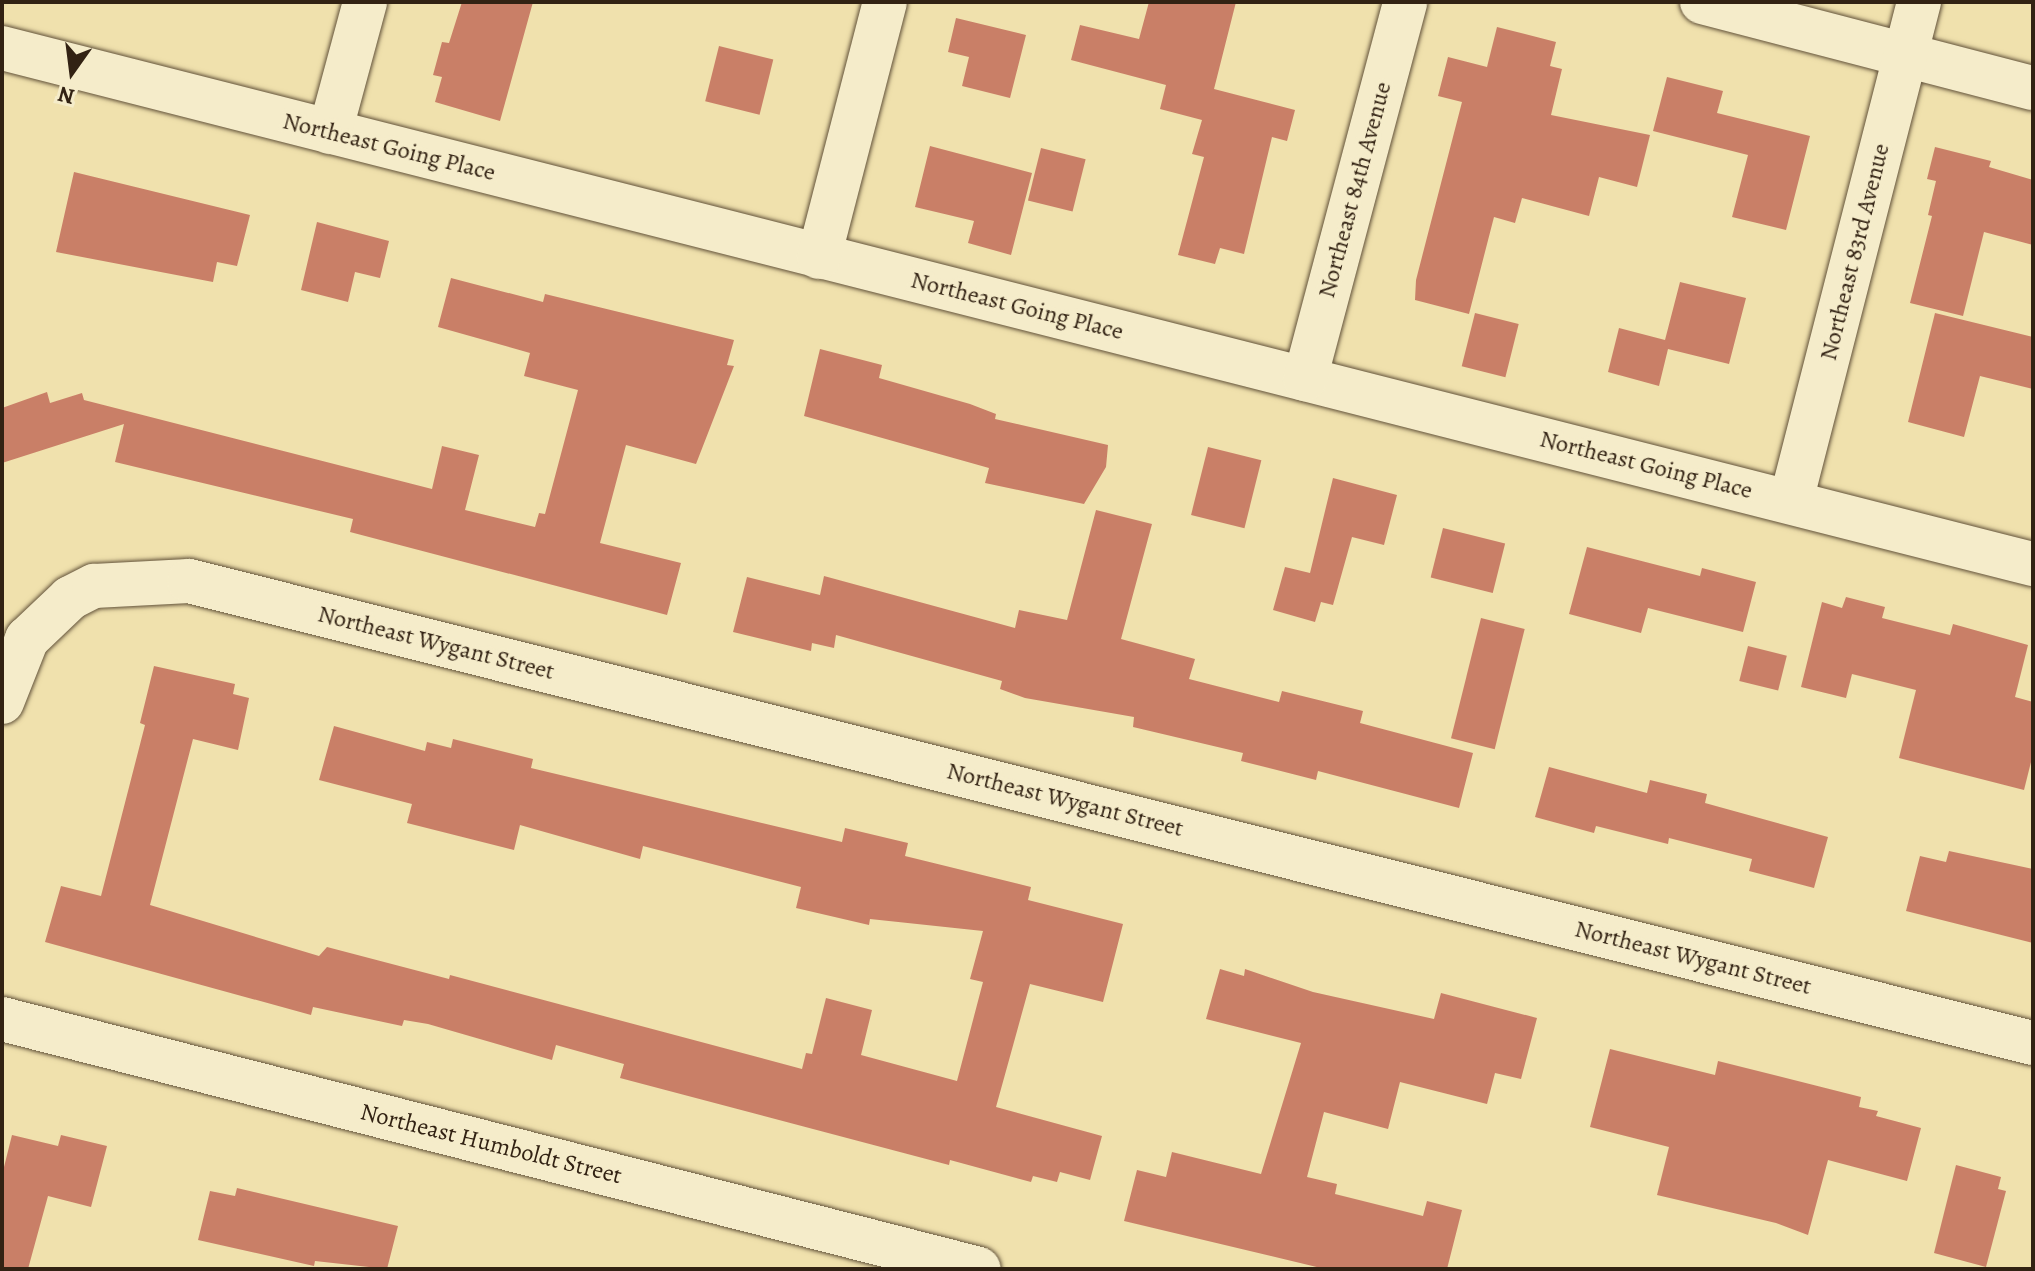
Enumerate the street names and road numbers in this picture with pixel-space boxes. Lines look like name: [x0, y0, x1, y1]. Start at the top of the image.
street label: Northeast 84th Avenue: [1312, 79, 1398, 301]
street label: Northeast Going Place: [280, 107, 498, 187]
street label: Northeast 83rd Avenue: [1814, 141, 1896, 363]
street label: Northeast Going Place: [908, 266, 1126, 346]
street label: Northeast Going Place: [1537, 425, 1755, 505]
street label: Northeast Wygant Street: [315, 600, 557, 686]
street label: Northeast Wygant Street: [944, 757, 1186, 843]
street label: Northeast Wygant Street: [1572, 915, 1814, 1001]
street label: Northeast Humboldt Street: [357, 1098, 625, 1190]

